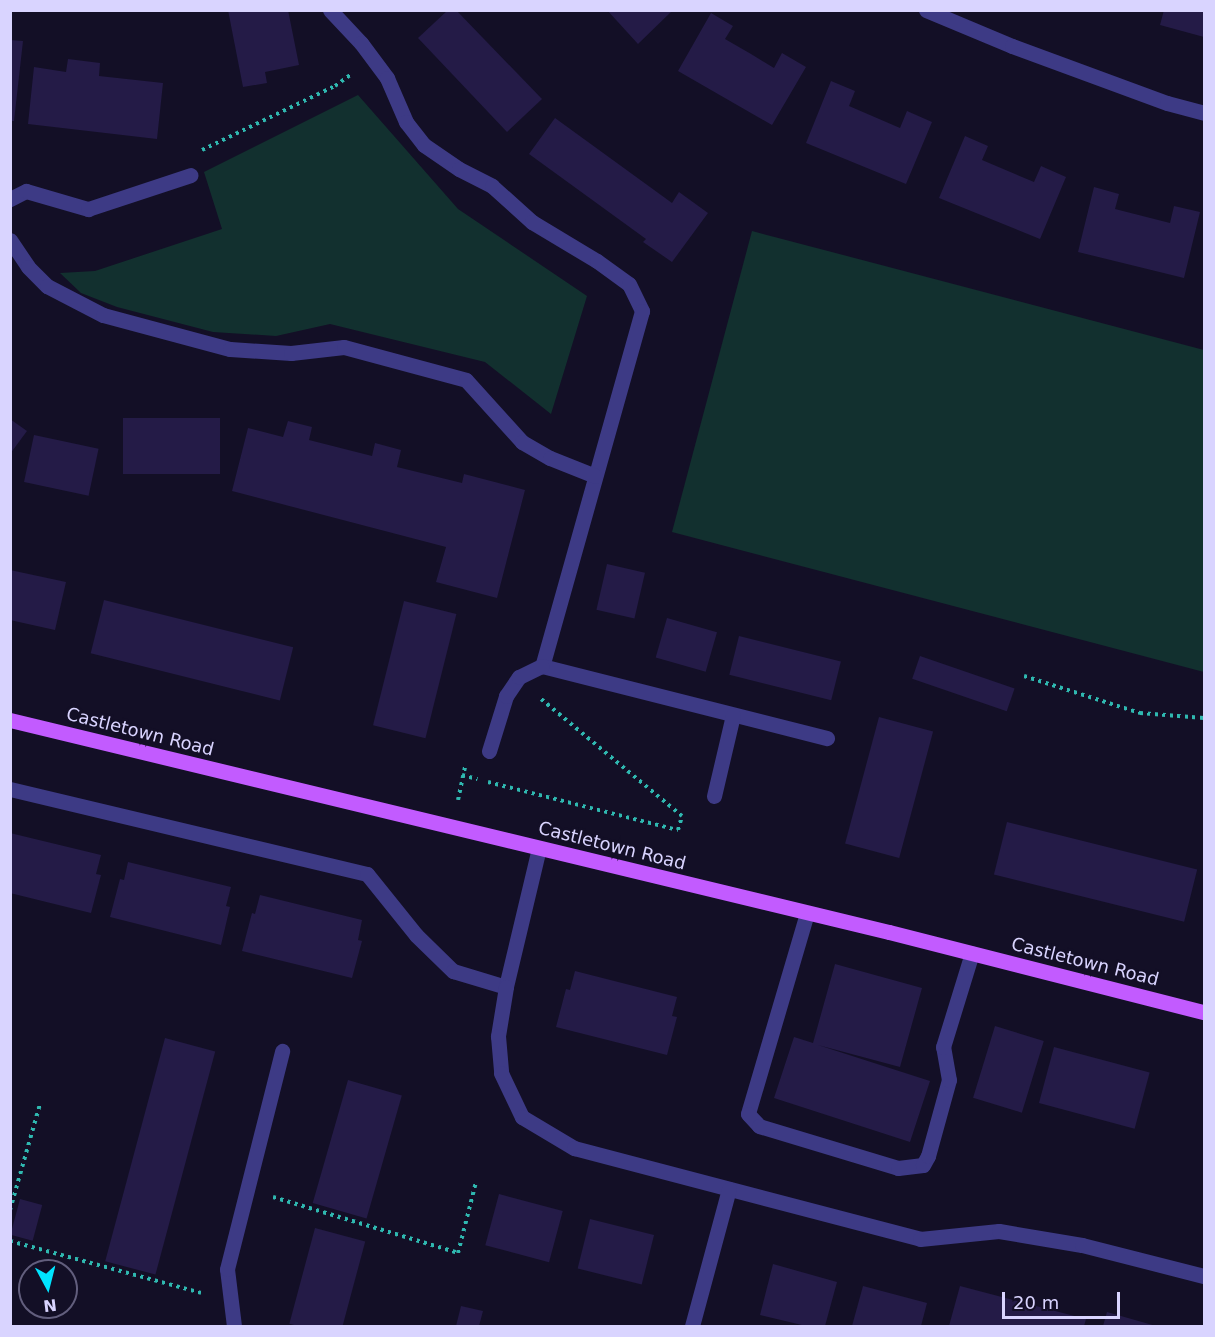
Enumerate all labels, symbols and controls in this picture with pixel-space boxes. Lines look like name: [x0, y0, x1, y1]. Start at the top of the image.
street label: Castletown Road: [64, 703, 216, 761]
street label: Castletown Road: [536, 817, 688, 875]
street label: Castletown Road: [1009, 933, 1161, 991]
north arrow: [18, 1259, 78, 1319]
scale bar: [1005, 1280, 1124, 1318]
text: 20 m: [1013, 1292, 1059, 1313]
text: N: [42, 1295, 58, 1316]

